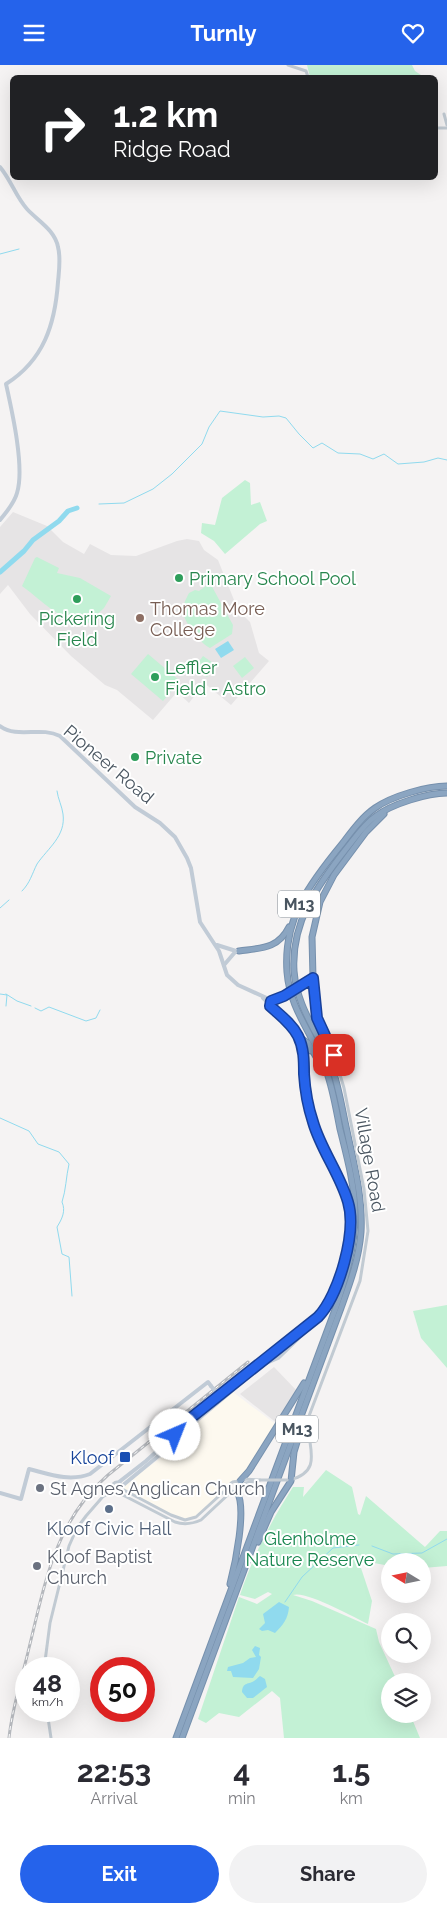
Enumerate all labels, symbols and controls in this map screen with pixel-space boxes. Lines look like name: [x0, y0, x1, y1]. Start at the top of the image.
icon: menu: [20, 19, 48, 47]
icon: heart: [399, 19, 427, 47]
text: Turnly: [190, 20, 257, 46]
text: 1.2 km: [113, 94, 218, 135]
icon: right: [30, 95, 95, 160]
text: Ridge Road: [113, 136, 231, 162]
place label: Primary School Pool: [189, 568, 356, 589]
marker: Primary School Pool: [173, 572, 185, 584]
marker: Pickering Field: [71, 593, 83, 605]
place label: Thomas More College: [150, 598, 265, 640]
place label: Pickering Field: [39, 608, 115, 650]
marker: Thomas More College: [134, 612, 146, 624]
place label: Leffler Field - Astro: [165, 657, 266, 699]
marker: Leffler Field - Astro: [149, 671, 161, 683]
street label: Pioneer Road: [60, 720, 158, 808]
place label: Private: [145, 747, 202, 768]
marker: Private: [129, 751, 141, 763]
road number: M13: [278, 891, 320, 917]
pin: [313, 1034, 355, 1076]
icon: arrive: [320, 1041, 348, 1069]
street label: Village Road: [351, 1106, 389, 1214]
position arrow: [148, 1408, 200, 1460]
road number: M13: [276, 1415, 318, 1443]
place label: Kloof: [70, 1447, 115, 1468]
marker: Kloof: [118, 1450, 132, 1464]
place label: St Agnes Anglican Church: [50, 1478, 265, 1499]
marker: St Agnes Anglican Church: [34, 1482, 46, 1494]
marker: Kloof Civic Hall: [103, 1503, 115, 1515]
place label: Kloof Civic Hall: [47, 1518, 172, 1539]
park label: Glenholme Nature Reserve: [246, 1528, 375, 1570]
place label: Kloof Baptist Church: [47, 1546, 152, 1588]
north arrow: [381, 1553, 431, 1603]
map controls: [381, 1553, 431, 1723]
marker: Kloof Baptist Church: [31, 1560, 43, 1572]
button: search: [381, 1613, 431, 1663]
speed limit sign: 50: [90, 1657, 155, 1722]
text: 48: [33, 1668, 62, 1698]
button: layers: [381, 1673, 431, 1723]
text: km/h: [32, 1695, 63, 1709]
text: 22:53: [77, 1754, 151, 1789]
text: 4: [233, 1754, 250, 1789]
text: 1.5: [332, 1754, 370, 1789]
text: Arrival: [91, 1789, 137, 1808]
text: min: [228, 1789, 255, 1808]
text: km: [340, 1789, 363, 1808]
button: Exit: [20, 1845, 219, 1903]
button: Share: [229, 1845, 427, 1903]

